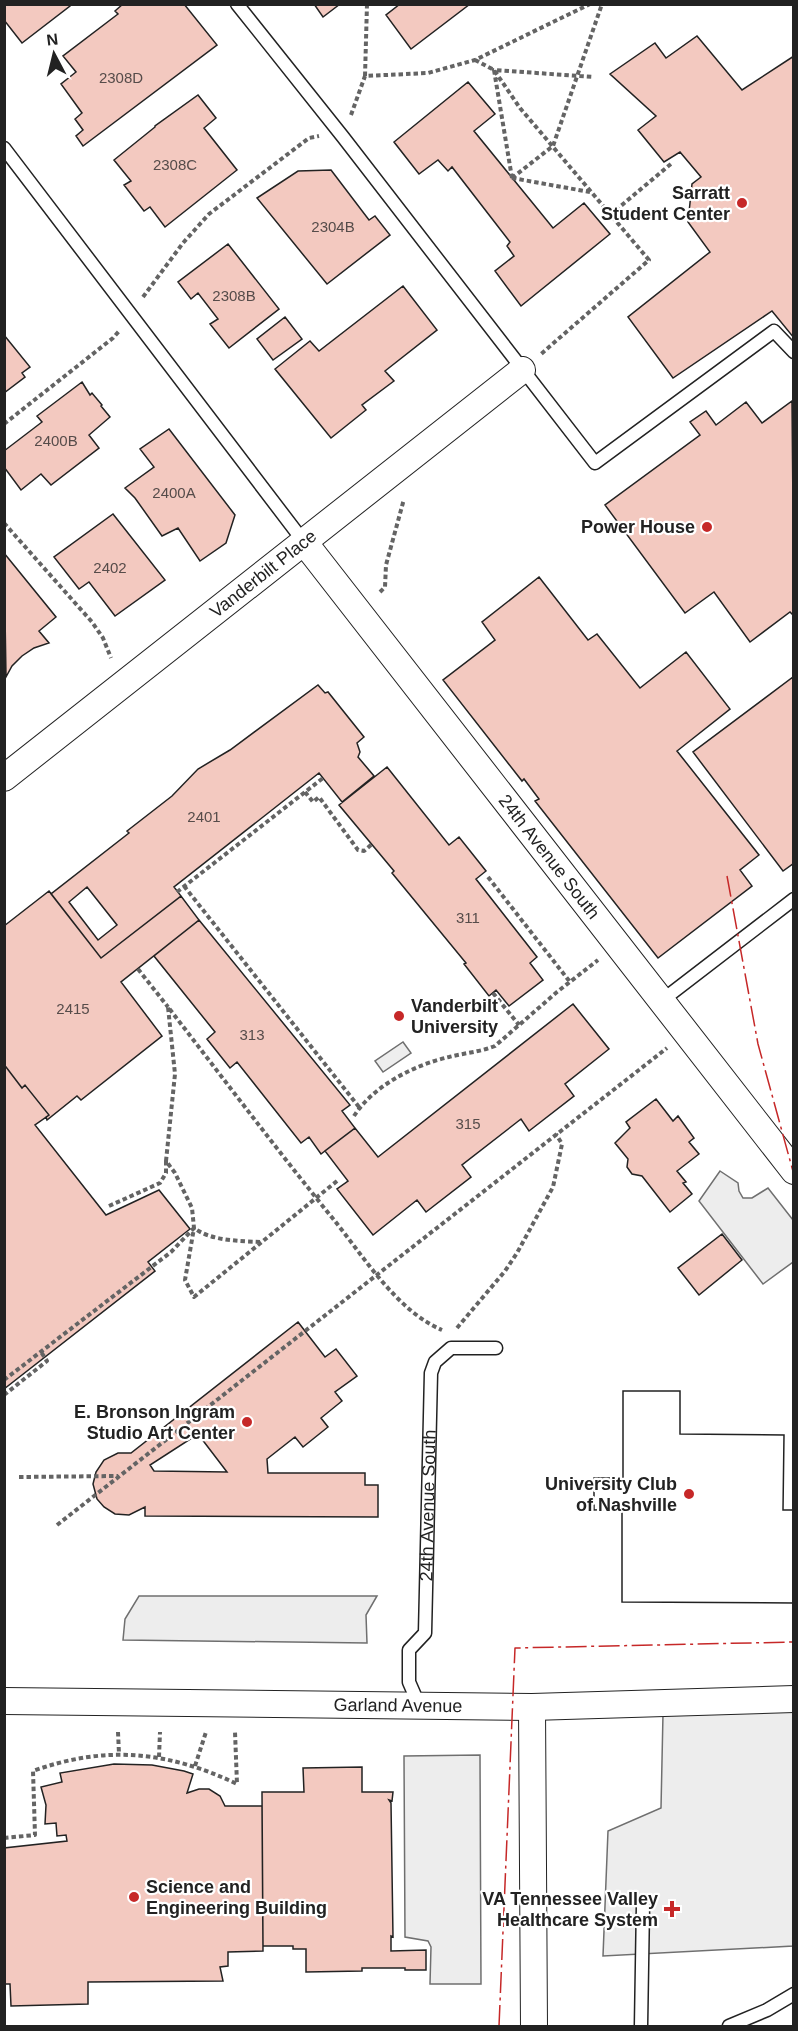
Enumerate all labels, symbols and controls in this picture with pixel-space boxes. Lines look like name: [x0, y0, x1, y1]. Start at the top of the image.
north arrow: [24, 24, 84, 84]
text: N: [45, 30, 59, 49]
house number: 2308D: [99, 69, 143, 86]
house number: 2308C: [153, 156, 197, 173]
place label: Sarratt Student Center: [601, 183, 730, 224]
marker: Sarratt Student Center: [735, 196, 749, 210]
house number: 2304B: [311, 218, 355, 235]
house number: 2308B: [212, 287, 256, 304]
house number: 2400B: [34, 432, 78, 449]
house number: 2400A: [152, 484, 196, 501]
place label: Power House: [581, 517, 695, 537]
marker: Power House: [700, 520, 714, 534]
street label: Vanderbilt Place: [206, 526, 320, 622]
house number: 2402: [93, 559, 127, 576]
street label: 24th Avenue South: [495, 791, 604, 923]
house number: 2401: [187, 808, 221, 825]
house number: 311: [456, 909, 480, 926]
place label: Vanderbilt University: [411, 996, 498, 1037]
house number: 2415: [56, 1000, 90, 1017]
marker: Vanderbilt University: [392, 1009, 406, 1023]
house number: 313: [239, 1026, 265, 1043]
house number: 315: [455, 1115, 481, 1132]
place label: E. Bronson Ingram Studio Art Center: [74, 1402, 235, 1443]
marker: E. Bronson Ingram Studio Art Center: [240, 1415, 254, 1429]
street label: 24th Avenue South: [416, 1429, 440, 1582]
place label: University Club of Nashville: [545, 1474, 677, 1515]
marker: University Club of Nashville: [682, 1487, 696, 1501]
street label: Garland Avenue: [333, 1695, 463, 1716]
place label: Science and Engineering Building: [146, 1877, 327, 1918]
place label: VA Tennessee Valley Healthcare System: [482, 1889, 658, 1930]
marker: Science and Engineering Building: [127, 1890, 141, 1904]
marker: VA Tennessee Valley Healthcare System: [663, 1900, 681, 1918]

